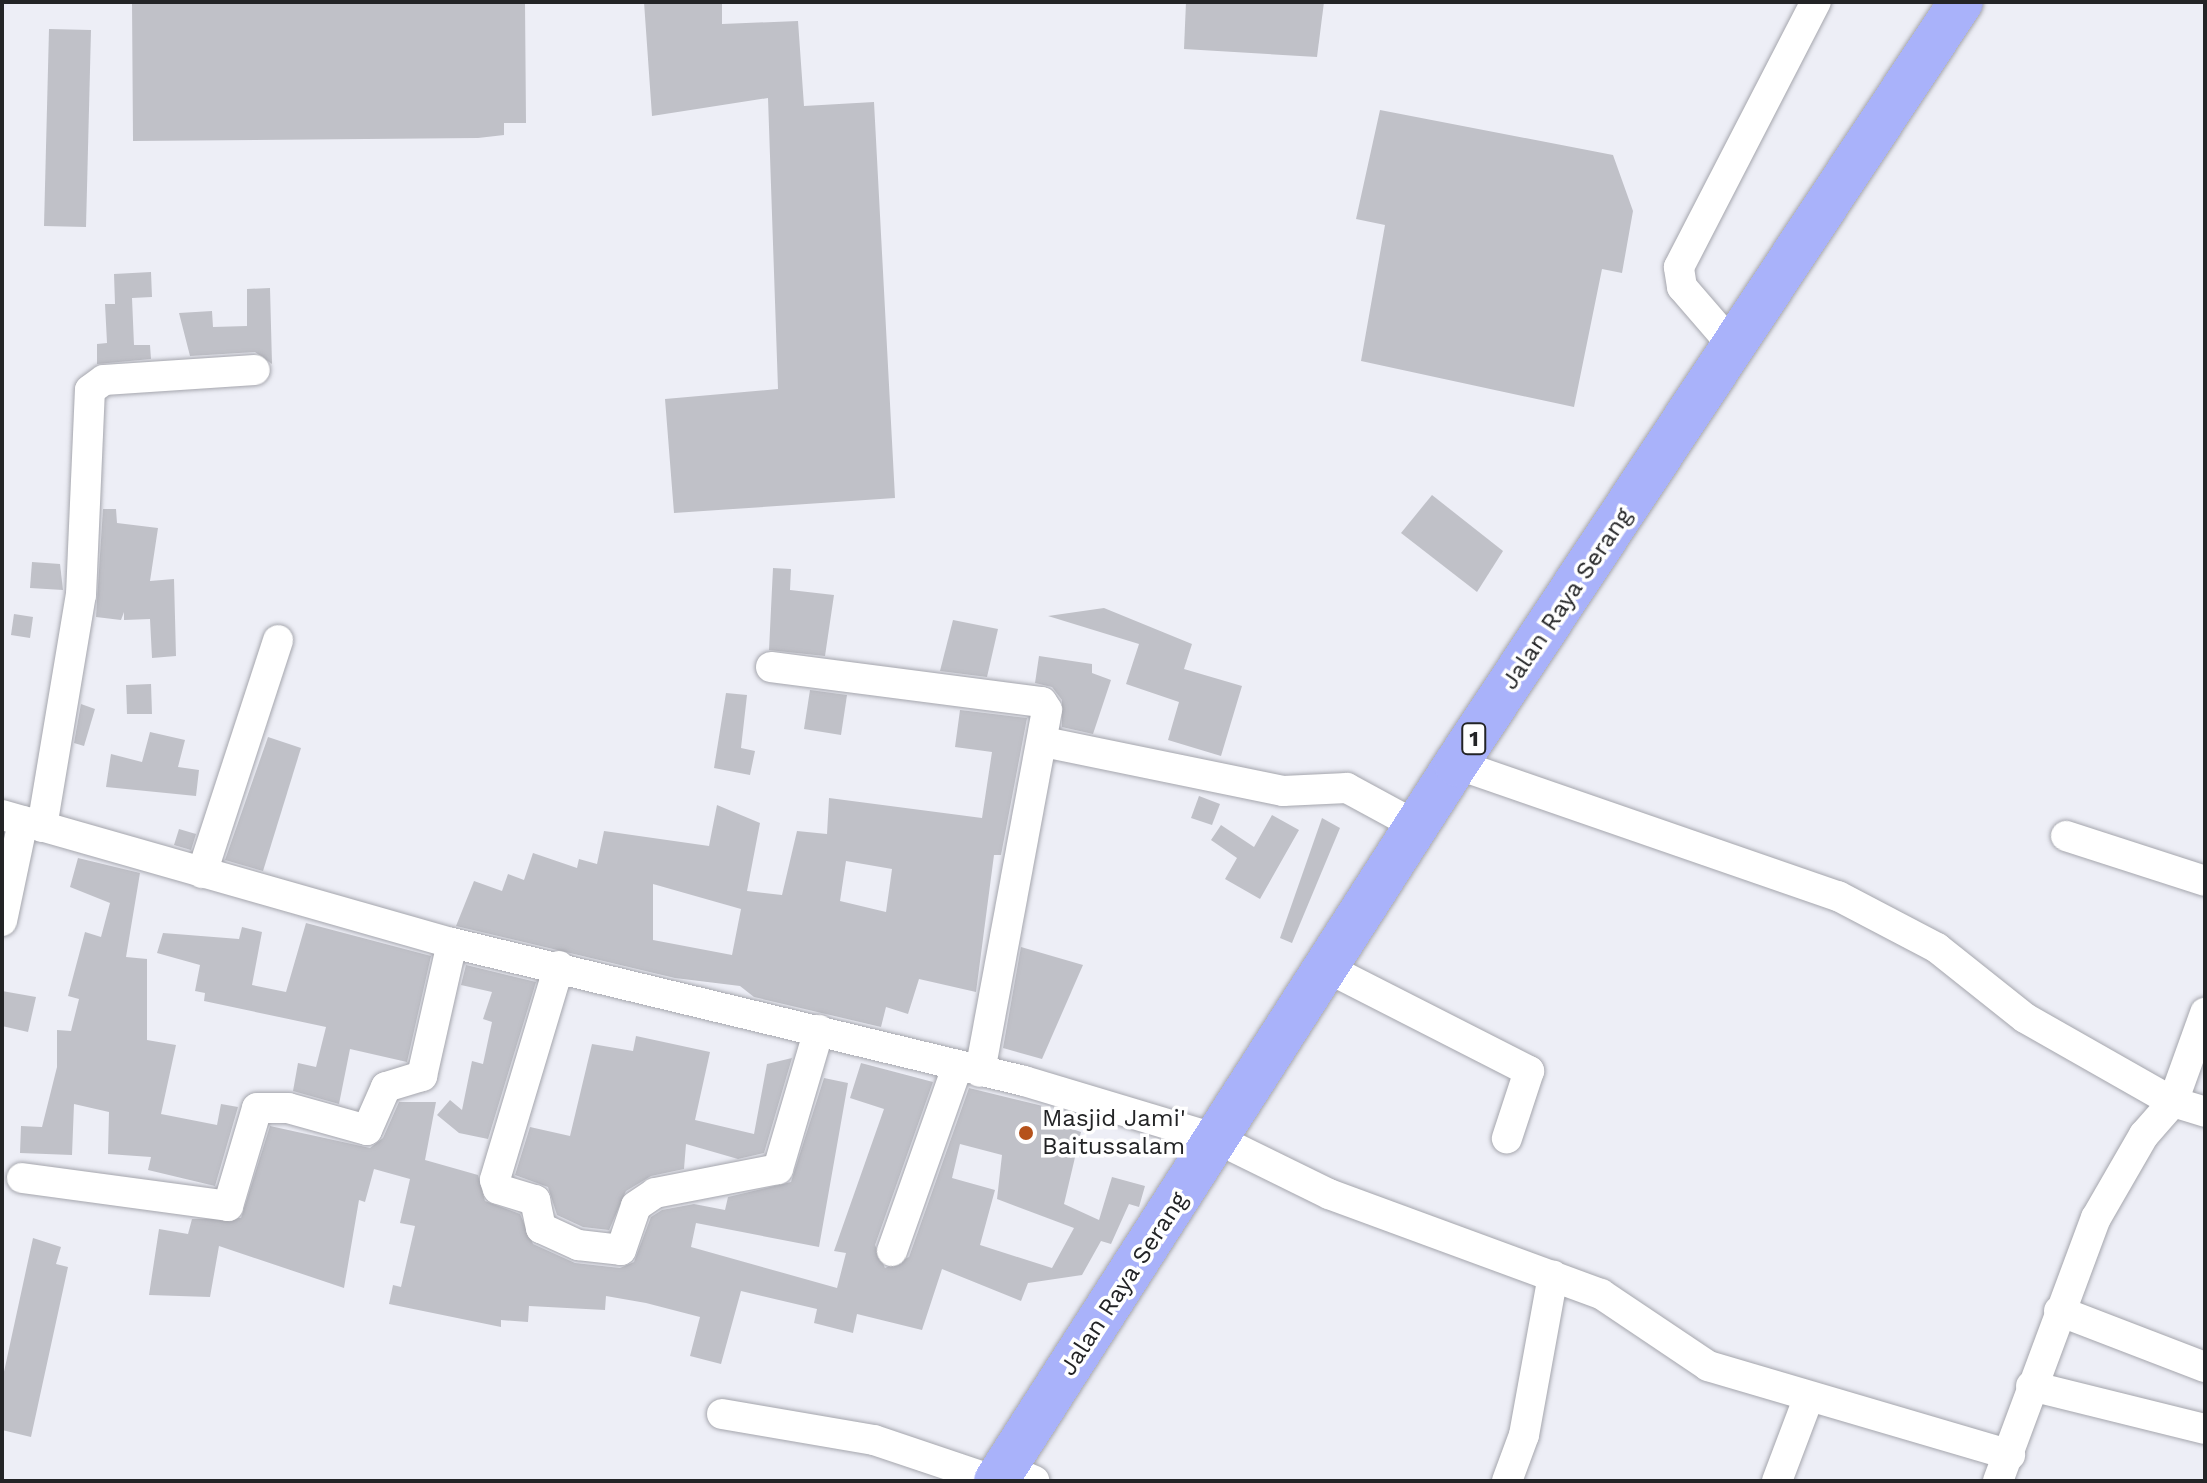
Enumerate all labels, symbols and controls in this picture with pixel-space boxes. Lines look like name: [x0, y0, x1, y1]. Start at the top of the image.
street label: Jalan Raya Serang: [1495, 503, 1639, 695]
road number: 1: [1460, 721, 1488, 757]
place label: Masjid Jami' Baitussalam: [1042, 1105, 1186, 1161]
marker: Masjid Jami' Baitussalam: [1017, 1124, 1035, 1142]
street label: Jalan Raya Serang: [1054, 1187, 1194, 1381]

